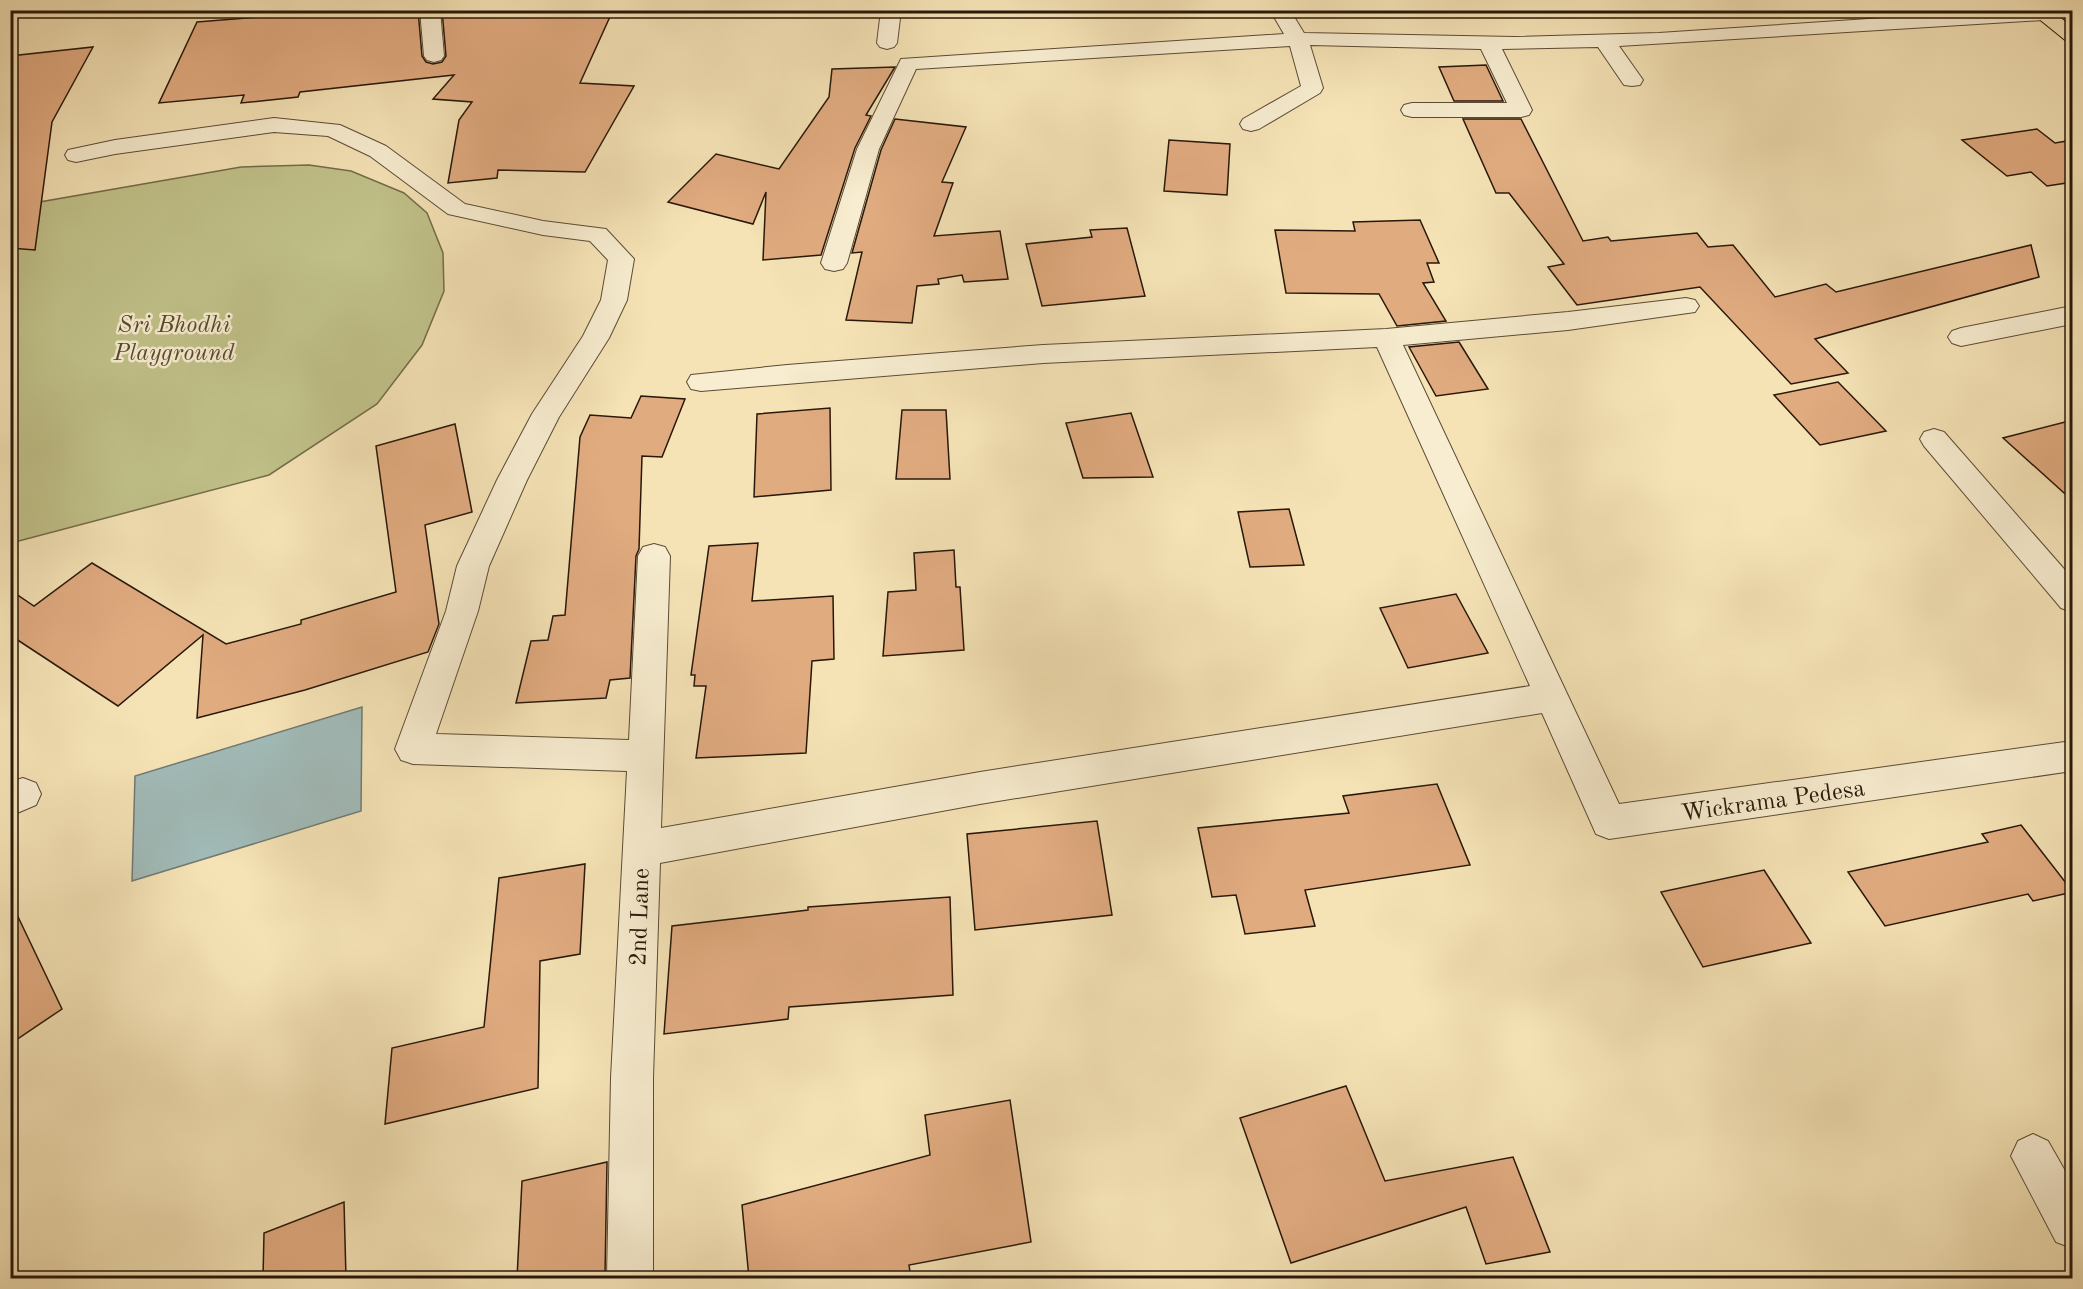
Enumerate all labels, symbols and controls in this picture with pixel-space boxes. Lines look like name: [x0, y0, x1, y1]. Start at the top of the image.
park label: Sri Bhodhi Playground: [113, 314, 235, 366]
street label: Wickrama Pedesa: [1680, 777, 1867, 827]
street label: 2nd Lane: [627, 868, 655, 966]

